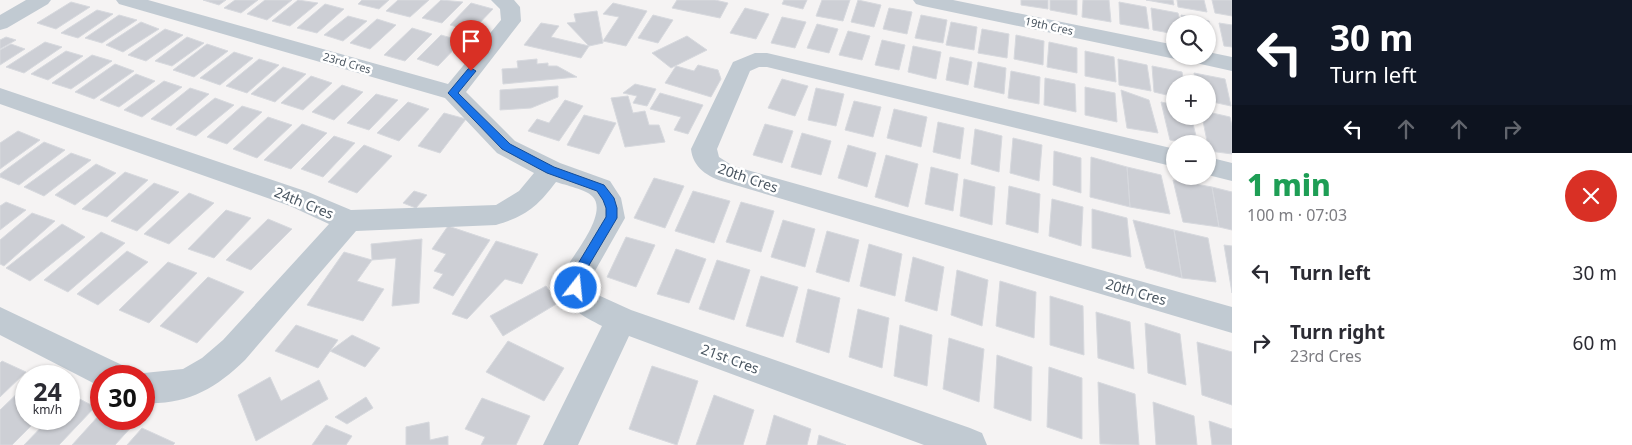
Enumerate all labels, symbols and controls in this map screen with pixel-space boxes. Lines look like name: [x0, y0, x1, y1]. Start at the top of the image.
street label: 19th Cres: [1024, 13, 1075, 38]
text: 30 m: [1330, 14, 1413, 61]
map controls: [1166, 15, 1216, 185]
button: search: [1166, 15, 1216, 65]
pin: [450, 20, 492, 71]
icon: left: [1247, 20, 1312, 85]
icon: arrive: [457, 27, 485, 55]
street label: 23rd Cres: [321, 49, 373, 77]
text: Turn left: [1330, 59, 1417, 89]
button: +: [1166, 75, 1216, 125]
icon: left: [1339, 115, 1367, 143]
icon: ahead: [1392, 115, 1420, 143]
icon: ahead: [1445, 115, 1473, 143]
icon: right: [1498, 115, 1526, 143]
button: −: [1166, 135, 1216, 185]
street label: 20th Cres: [716, 158, 781, 197]
text: 1 min: [1247, 164, 1331, 205]
button: close: [1565, 170, 1617, 222]
street label: 24th Cres: [272, 182, 337, 223]
text: 100 m · 07:03: [1247, 204, 1347, 226]
icon: left: [1247, 259, 1275, 287]
text: Turn left: [1290, 260, 1371, 286]
text: 30 m: [1573, 260, 1617, 286]
position arrow: [549, 261, 601, 313]
street label: 20th Cres: [1104, 274, 1169, 309]
text: Turn right: [1290, 319, 1385, 345]
icon: right: [1247, 329, 1275, 357]
text: 60 m: [1573, 330, 1617, 356]
street label: 21st Cres: [699, 339, 762, 378]
text: 23rd Cres: [1290, 345, 1362, 367]
speed limit sign: 30: [90, 365, 155, 430]
text: 24: [33, 374, 62, 408]
text: km/h: [33, 401, 62, 418]

